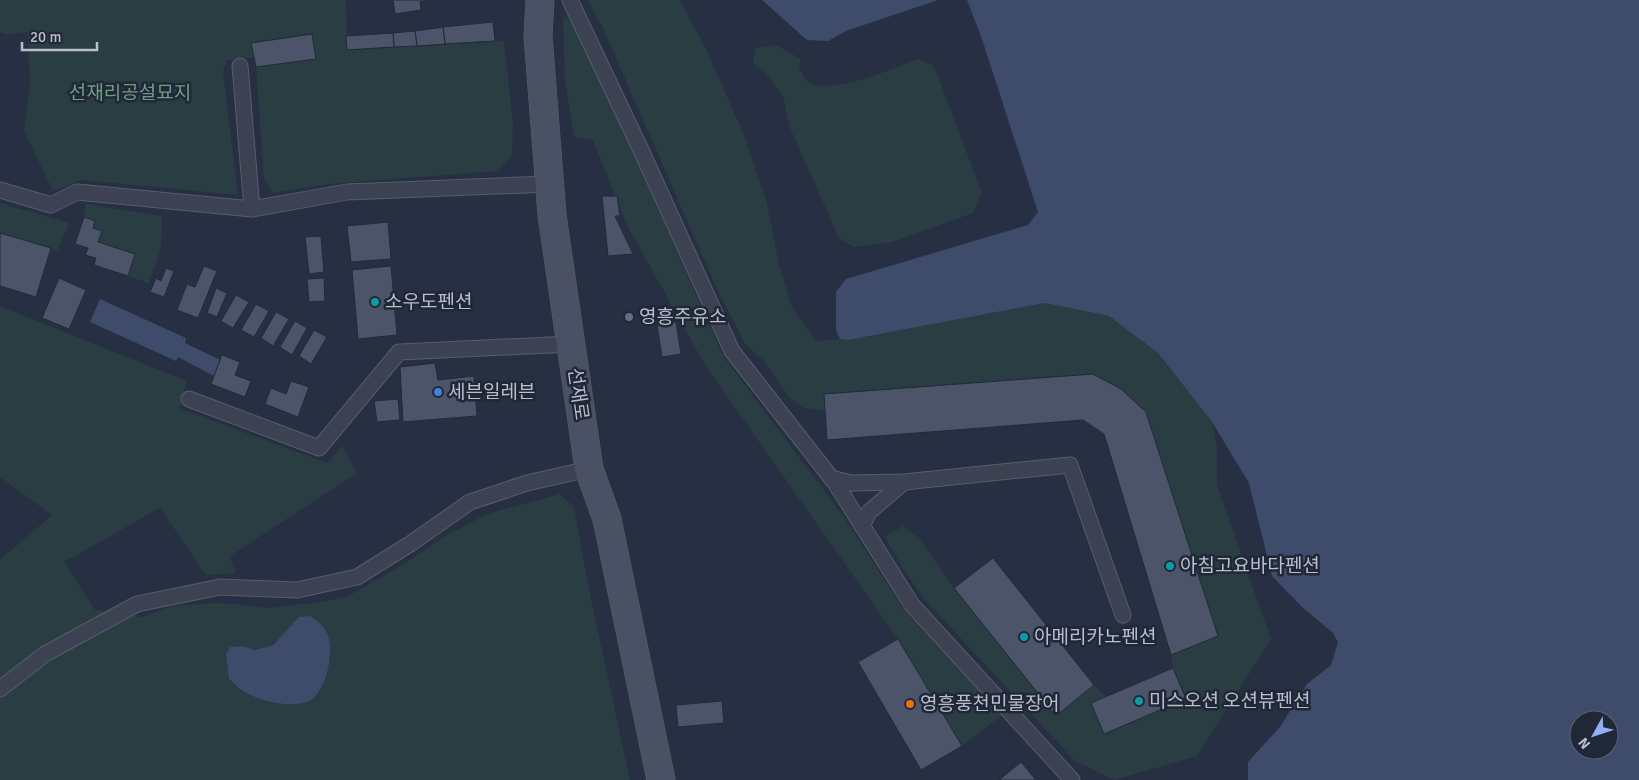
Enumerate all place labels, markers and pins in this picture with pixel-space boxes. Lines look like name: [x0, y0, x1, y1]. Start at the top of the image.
place label: 소우도펜션: [385, 290, 472, 314]
marker: 소우도펜션: [369, 296, 381, 308]
place label: 영흥주유소: [639, 305, 726, 329]
marker: 영흥주유소: [623, 311, 635, 323]
place label: 세븐일레븐: [448, 380, 535, 404]
marker: 세븐일레븐: [432, 386, 444, 398]
place label: 아침고요바다펜션: [1180, 554, 1320, 578]
marker: 아침고요바다펜션: [1164, 560, 1176, 572]
place label: 아메리카노펜션: [1034, 625, 1156, 649]
marker: 아메리카노펜션: [1018, 631, 1030, 643]
place label: 미스오션 오션뷰펜션: [1149, 689, 1311, 713]
place label: 영흥풍천민물장어: [920, 692, 1060, 716]
marker: 미스오션 오션뷰펜션: [1133, 695, 1145, 707]
marker: 영흥풍천민물장어: [904, 698, 916, 710]

